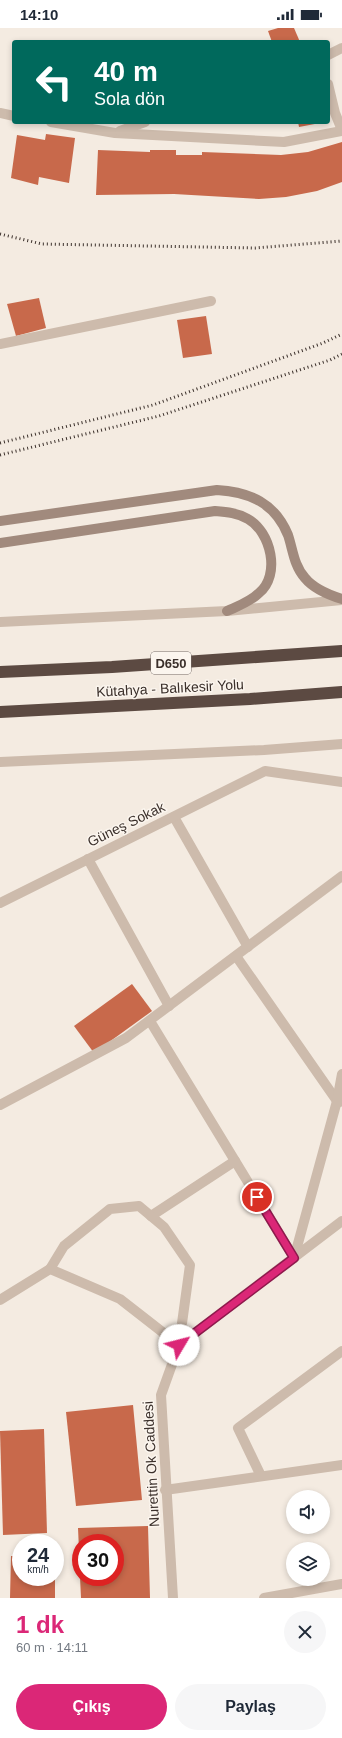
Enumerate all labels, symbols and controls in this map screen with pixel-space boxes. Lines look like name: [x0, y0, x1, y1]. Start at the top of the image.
text: 14:10: [20, 6, 58, 23]
icon: left: [28, 56, 80, 108]
text: 40 m: [94, 56, 158, 87]
text: Sola dön: [94, 89, 165, 109]
road number: D650: [151, 652, 191, 674]
street label: Kütahya - Balıkesir Yolu: [96, 676, 244, 700]
street label: Güneş Sokak: [85, 798, 168, 850]
pin: [240, 1180, 274, 1214]
icon: arrive: [246, 1186, 268, 1208]
position arrow: [158, 1324, 200, 1366]
street label: Nurettin Ok Caddesi: [140, 1401, 162, 1527]
map controls: [286, 1490, 330, 1586]
button: sound: [286, 1490, 330, 1534]
speed limit sign: 30: [72, 1534, 124, 1586]
button: layers: [286, 1542, 330, 1586]
text: 24: [27, 1544, 49, 1566]
text: km/h: [27, 1564, 49, 1575]
text: 1 dk: [16, 1611, 64, 1638]
button: close: [284, 1611, 326, 1653]
text: 60 m · 14:11: [16, 1640, 88, 1655]
button: Çıkış: [16, 1684, 167, 1730]
button: Paylaş: [175, 1684, 326, 1730]

